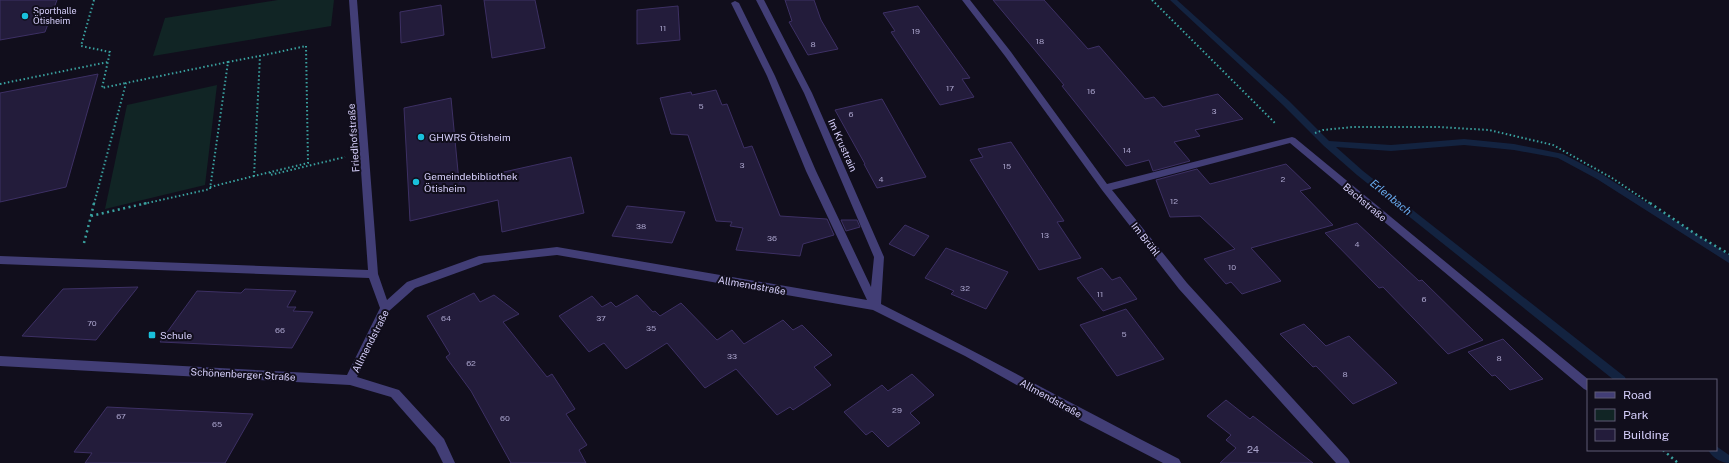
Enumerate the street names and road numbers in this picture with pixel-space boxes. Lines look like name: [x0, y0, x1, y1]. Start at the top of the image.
street label: Friedhofstraße: [345, 103, 361, 173]
street label: Im Krustrain: [826, 117, 860, 174]
street label: Bachstraße: [1341, 180, 1389, 224]
street label: Im Brühl: [1129, 220, 1163, 258]
street label: Allmendstraße: [717, 273, 787, 297]
street label: Allmendstraße: [349, 307, 391, 374]
street label: Schönenberger Straße: [190, 365, 296, 383]
street label: Allmendstraße: [1018, 376, 1084, 420]

